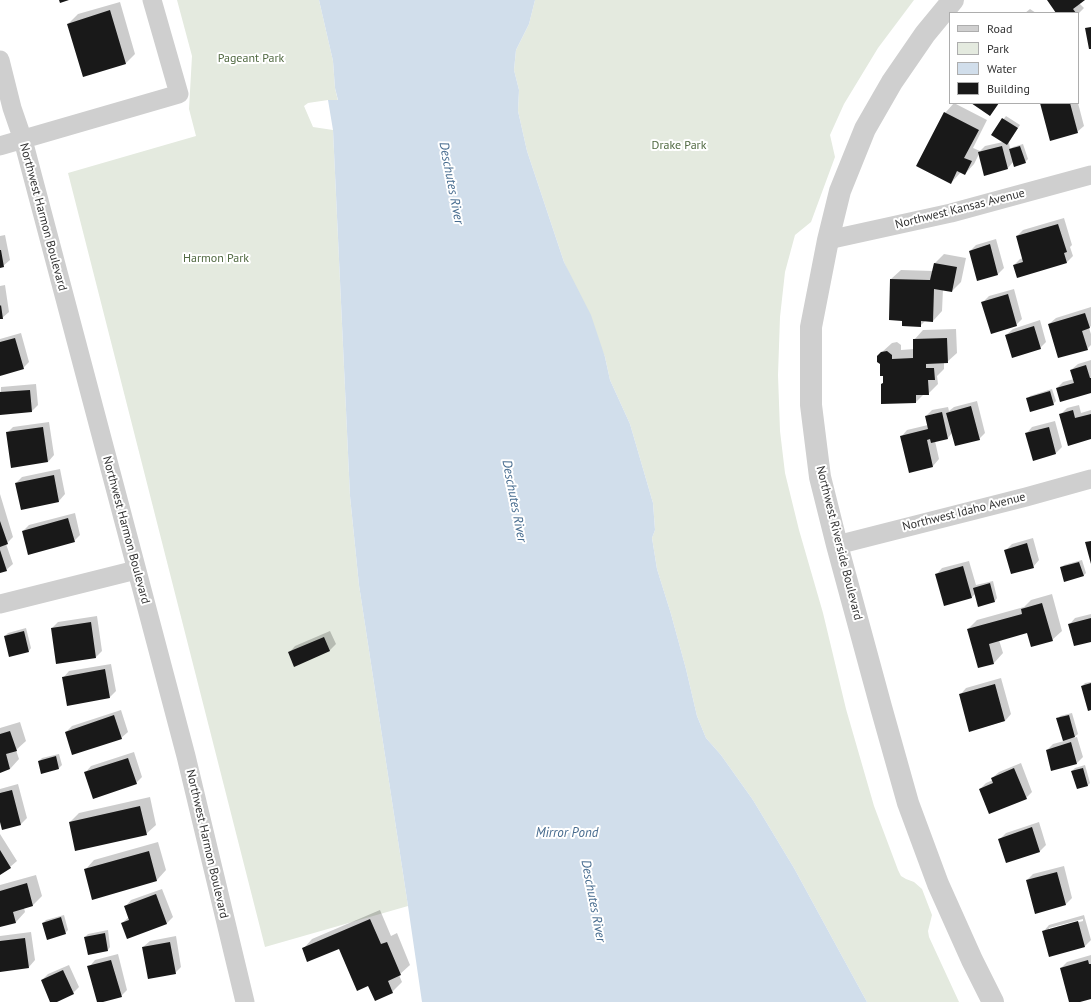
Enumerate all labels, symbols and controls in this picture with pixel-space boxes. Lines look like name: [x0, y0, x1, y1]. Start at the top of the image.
legend: [949, 12, 1079, 104]
text: Road: [987, 21, 1012, 36]
text: Park: [987, 41, 1009, 56]
park label: Pageant Park: [218, 52, 284, 66]
text: Water: [987, 61, 1017, 76]
text: Building: [987, 81, 1030, 96]
park label: Drake Park: [652, 139, 706, 153]
water label: Deschutes River: [435, 141, 467, 225]
street label: Northwest Harmon Boulevard: [16, 142, 70, 292]
street label: Northwest Kansas Avenue: [894, 186, 1026, 232]
park label: Harmon Park: [183, 252, 249, 266]
street label: Northwest Harmon Boulevard: [99, 455, 153, 605]
water label: Deschutes River: [498, 459, 530, 543]
street label: Northwest Riverside Boulevard: [813, 464, 865, 622]
street label: Northwest Idaho Avenue: [901, 490, 1027, 534]
street label: Northwest Harmon Boulevard: [183, 768, 231, 920]
water label: Mirror Pond: [536, 825, 598, 841]
water label: Deschutes River: [577, 859, 609, 943]

